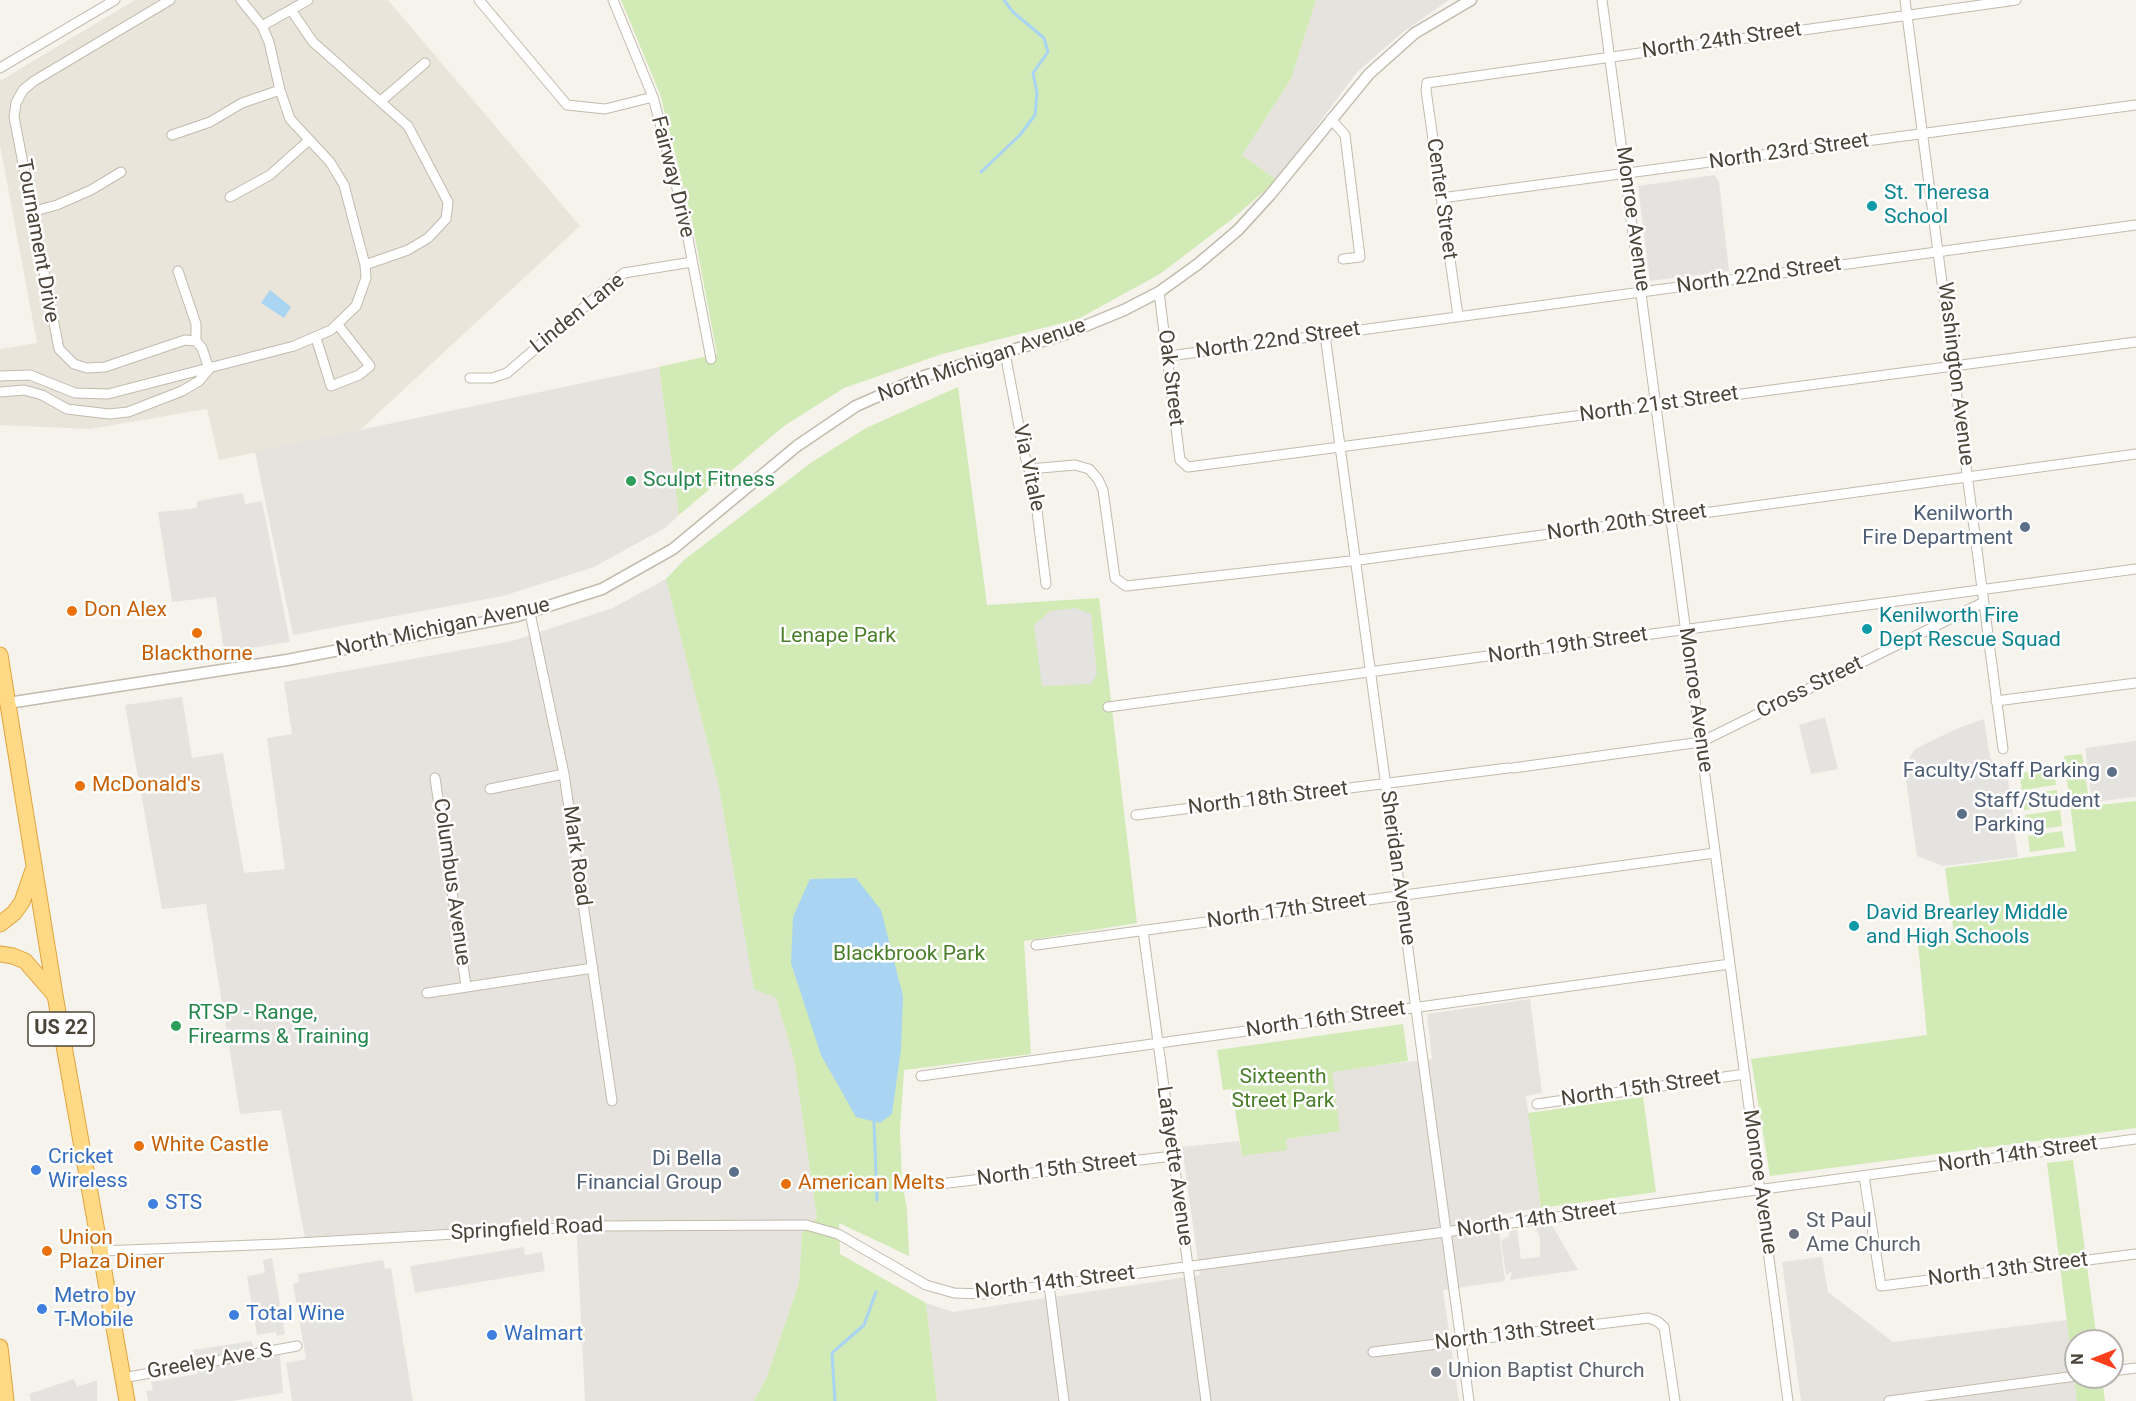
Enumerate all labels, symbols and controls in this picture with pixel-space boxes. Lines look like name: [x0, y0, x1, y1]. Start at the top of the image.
street label: North 24th Street: [1641, 17, 1803, 65]
street label: Fairway Drive: [645, 114, 699, 240]
street label: North 23rd Street: [1707, 128, 1871, 176]
street label: Center Street: [1420, 137, 1462, 261]
street label: Monroe Avenue: [1609, 145, 1655, 293]
street label: Tournament Drive: [10, 157, 64, 325]
place label: St. Theresa School: [1884, 181, 1990, 231]
marker: St. Theresa School: [1865, 199, 1879, 213]
street label: North 22nd Street: [1675, 252, 1843, 300]
street label: Linden Lane: [526, 269, 630, 359]
street label: Washington Avenue: [1931, 281, 1979, 467]
street label: North Michigan Avenue: [875, 314, 1089, 408]
street label: North 22nd Street: [1194, 317, 1362, 365]
street label: Oak Street: [1152, 328, 1188, 428]
street label: North 21st Street: [1578, 381, 1740, 429]
street label: Via Vitale: [1007, 422, 1049, 514]
place label: Sculpt Fitness: [643, 468, 775, 494]
marker: Sculpt Fitness: [624, 474, 638, 488]
street label: North 20th Street: [1546, 499, 1708, 547]
place label: Kenilworth Fire Department: [1862, 502, 2013, 552]
marker: Kenilworth Fire Department: [2018, 520, 2032, 534]
street label: North Michigan Avenue: [334, 593, 552, 663]
place label: Don Alex: [84, 598, 167, 624]
marker: Don Alex: [65, 604, 79, 618]
place label: Kenilworth Fire Dept Rescue Squad: [1879, 604, 2061, 654]
street label: North 19th Street: [1487, 622, 1649, 670]
marker: Kenilworth Fire Dept Rescue Squad: [1860, 622, 1874, 636]
park label: Lenape Park: [780, 624, 896, 650]
marker: Blackthorne: [190, 626, 204, 640]
street label: Monroe Avenue: [1672, 626, 1718, 774]
place label: Blackthorne: [141, 642, 253, 668]
street label: Cross Street: [1753, 652, 1867, 724]
place label: Faculty/Staff Parking: [1903, 759, 2100, 785]
marker: Faculty/Staff Parking: [2105, 765, 2119, 779]
place label: McDonald's: [92, 773, 201, 799]
street label: North 18th Street: [1187, 777, 1349, 821]
marker: McDonald's: [73, 779, 87, 793]
street label: Sheridan Avenue: [1374, 789, 1420, 947]
place label: Staff/Student Parking: [1974, 789, 2100, 839]
street label: Columbus Avenue: [427, 797, 475, 967]
street label: Mark Road: [557, 804, 595, 908]
marker: Staff/Student Parking: [1955, 807, 1969, 821]
street label: North 17th Street: [1206, 887, 1368, 935]
place label: David Brearley Middle and High Schools: [1866, 901, 2068, 951]
marker: David Brearley Middle and High Schools: [1847, 919, 1861, 933]
park label: Blackbrook Park: [833, 942, 985, 968]
street label: North 16th Street: [1245, 996, 1407, 1044]
place label: RTSP - Range, Firearms & Training: [188, 1001, 369, 1051]
road number: US 22: [28, 1012, 94, 1046]
marker: RTSP - Range, Firearms & Training: [169, 1019, 183, 1033]
park label: Sixteenth Street Park: [1232, 1065, 1334, 1115]
street label: North 15th Street: [1560, 1065, 1722, 1113]
street label: Lafayette Avenue: [1150, 1085, 1198, 1247]
street label: Monroe Avenue: [1736, 1108, 1782, 1256]
street label: North 14th Street: [1937, 1131, 2099, 1179]
place label: White Castle: [151, 1133, 269, 1159]
marker: White Castle: [132, 1139, 146, 1153]
place label: Cricket Wireless: [48, 1145, 128, 1195]
place label: Di Bella Financial Group: [576, 1147, 722, 1197]
street label: North 15th Street: [976, 1148, 1138, 1192]
marker: Cricket Wireless: [29, 1163, 43, 1177]
marker: Di Bella Financial Group: [727, 1165, 741, 1179]
place label: American Melts: [798, 1171, 945, 1197]
marker: American Melts: [779, 1177, 793, 1191]
place label: STS: [165, 1191, 202, 1217]
street label: North 14th Street: [1456, 1196, 1618, 1244]
marker: STS: [146, 1197, 160, 1211]
place label: St Paul Ame Church: [1806, 1209, 1921, 1259]
street label: Springfield Road: [450, 1213, 604, 1247]
place label: Union Plaza Diner: [59, 1226, 165, 1276]
marker: St Paul Ame Church: [1787, 1227, 1801, 1241]
marker: Union Plaza Diner: [40, 1244, 54, 1258]
street label: North 13th Street: [1927, 1248, 2089, 1292]
street label: North 14th Street: [974, 1261, 1136, 1305]
place label: Metro by T-Mobile: [54, 1284, 136, 1334]
marker: Metro by T-Mobile: [35, 1302, 49, 1316]
place label: Total Wine: [246, 1302, 345, 1328]
marker: Total Wine: [227, 1308, 241, 1322]
street label: North 13th Street: [1434, 1312, 1596, 1356]
place label: Walmart: [504, 1322, 583, 1348]
marker: Walmart: [485, 1328, 499, 1342]
north arrow: [2064, 1329, 2124, 1389]
street label: Greeley Ave S: [145, 1339, 275, 1385]
text: N: [2068, 1353, 2087, 1365]
place label: Union Baptist Church: [1448, 1359, 1645, 1385]
marker: Union Baptist Church: [1429, 1365, 1443, 1379]

